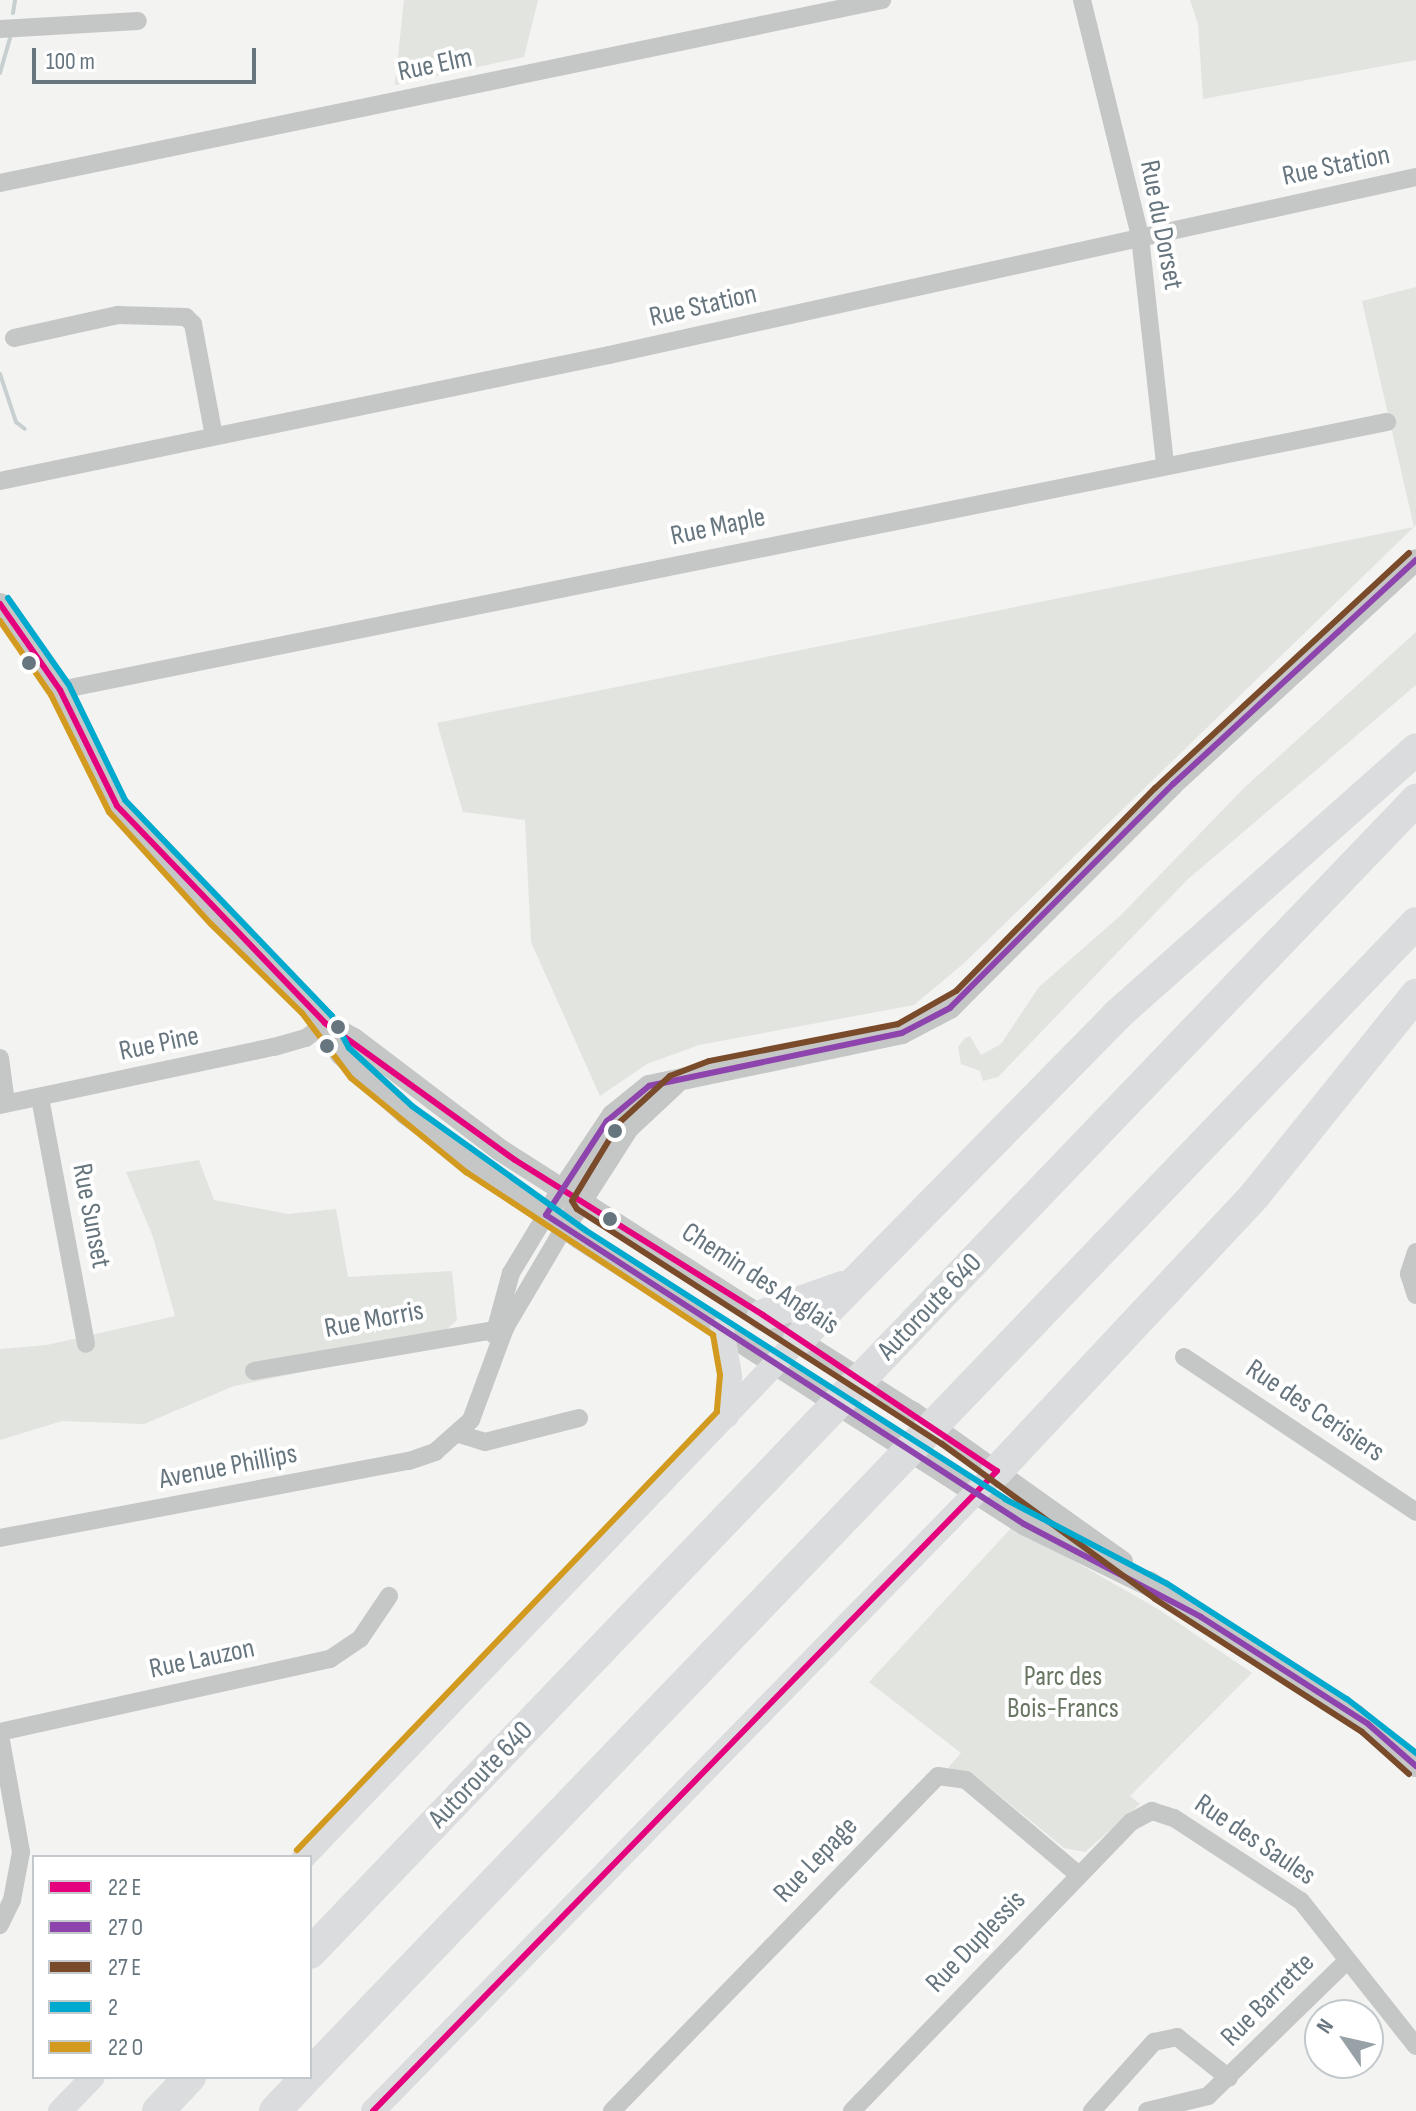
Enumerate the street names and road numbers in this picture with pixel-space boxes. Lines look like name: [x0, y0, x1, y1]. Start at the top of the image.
street label: Rue Elm: [395, 41, 475, 89]
street label: Rue Station: [1279, 138, 1393, 194]
street label: Rue du Dorset: [1132, 158, 1190, 292]
street label: Rue Station: [646, 277, 760, 335]
street label: Rue Maple: [668, 501, 768, 553]
street label: Rue Pine: [116, 1019, 202, 1069]
street label: Rue Sunset: [64, 1161, 118, 1271]
street label: Chemin des Anglais: [675, 1216, 845, 1342]
street label: Autoroute 640: [871, 1247, 989, 1367]
street label: Rue Morris: [322, 1294, 426, 1346]
street label: Rue des Cerisiers: [1239, 1352, 1391, 1470]
street label: Avenue Phillips: [156, 1437, 300, 1497]
street label: Rue Lauzon: [146, 1632, 258, 1686]
street label: Autoroute 640: [422, 1715, 540, 1835]
street label: Rue des Saules: [1188, 1787, 1322, 1893]
street label: Rue Lepage: [767, 1810, 865, 1910]
street label: Rue Duplessis: [919, 1884, 1033, 2000]
street label: Rue Barrette: [1214, 1946, 1322, 2054]

